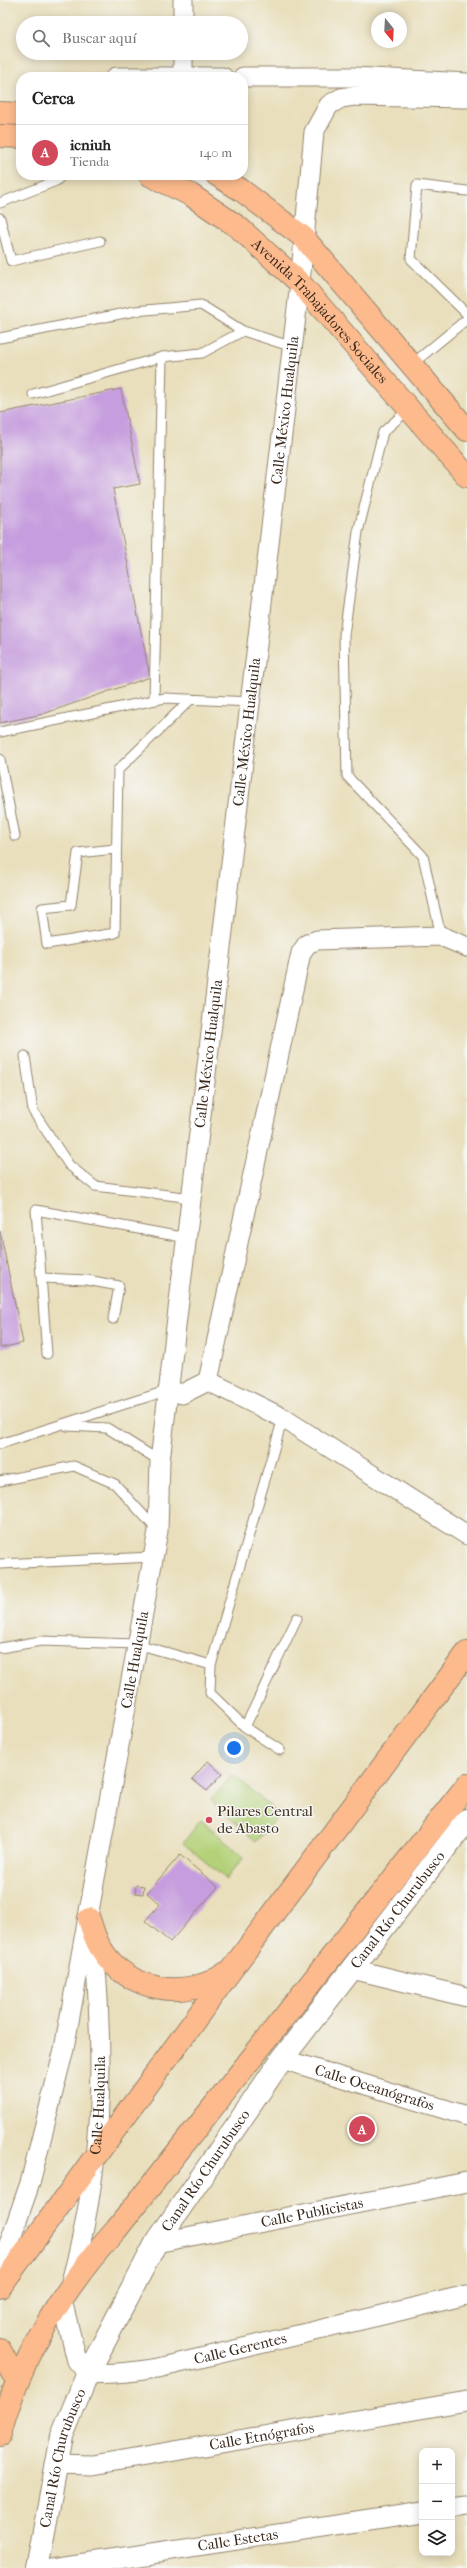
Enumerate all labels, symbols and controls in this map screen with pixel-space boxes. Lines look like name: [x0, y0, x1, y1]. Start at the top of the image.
north arrow: [371, 12, 407, 48]
search box: [16, 16, 248, 60]
icon: search: [30, 27, 52, 49]
text: Buscar aquí: [62, 29, 137, 47]
text: Cerca: [32, 88, 74, 108]
text: icniuh: [70, 136, 111, 154]
text: A: [41, 145, 49, 160]
text: 140 m: [199, 145, 232, 160]
text: Tienda: [70, 154, 109, 169]
street label: Avenida Trabajadores Sociales: [247, 234, 392, 388]
street label: Calle México Hualquila: [267, 334, 303, 485]
street label: Calle México Hualquila: [229, 656, 265, 807]
street label: Calle México Hualquila: [191, 977, 226, 1129]
street label: Calle Hualquila: [117, 1608, 153, 1710]
your location: [224, 1738, 244, 1758]
place label: Pilares Central de Abasto: [217, 1802, 313, 1837]
marker: Pilares Central de Abasto: [204, 1815, 214, 1825]
street label: Canal Río Churubusco: [346, 1847, 449, 1972]
street label: Calle Hualquila: [86, 2055, 109, 2156]
street label: Calle Oceanógrafos: [313, 2061, 437, 2115]
street label: Canal Río Churubusco: [158, 2106, 254, 2235]
pin: A: [349, 2114, 375, 2144]
street label: Calle Publicistas: [259, 2193, 365, 2231]
street label: Calle Gerentes: [192, 2329, 289, 2368]
street label: Canal Río Churubusco: [36, 2385, 90, 2529]
street label: Calle Etnógrafos: [208, 2418, 316, 2454]
map controls: [419, 2448, 455, 2556]
button: +: [419, 2448, 455, 2484]
button: −: [419, 2484, 455, 2520]
button: layers: [419, 2520, 455, 2556]
street label: Calle Estetas: [196, 2525, 280, 2555]

